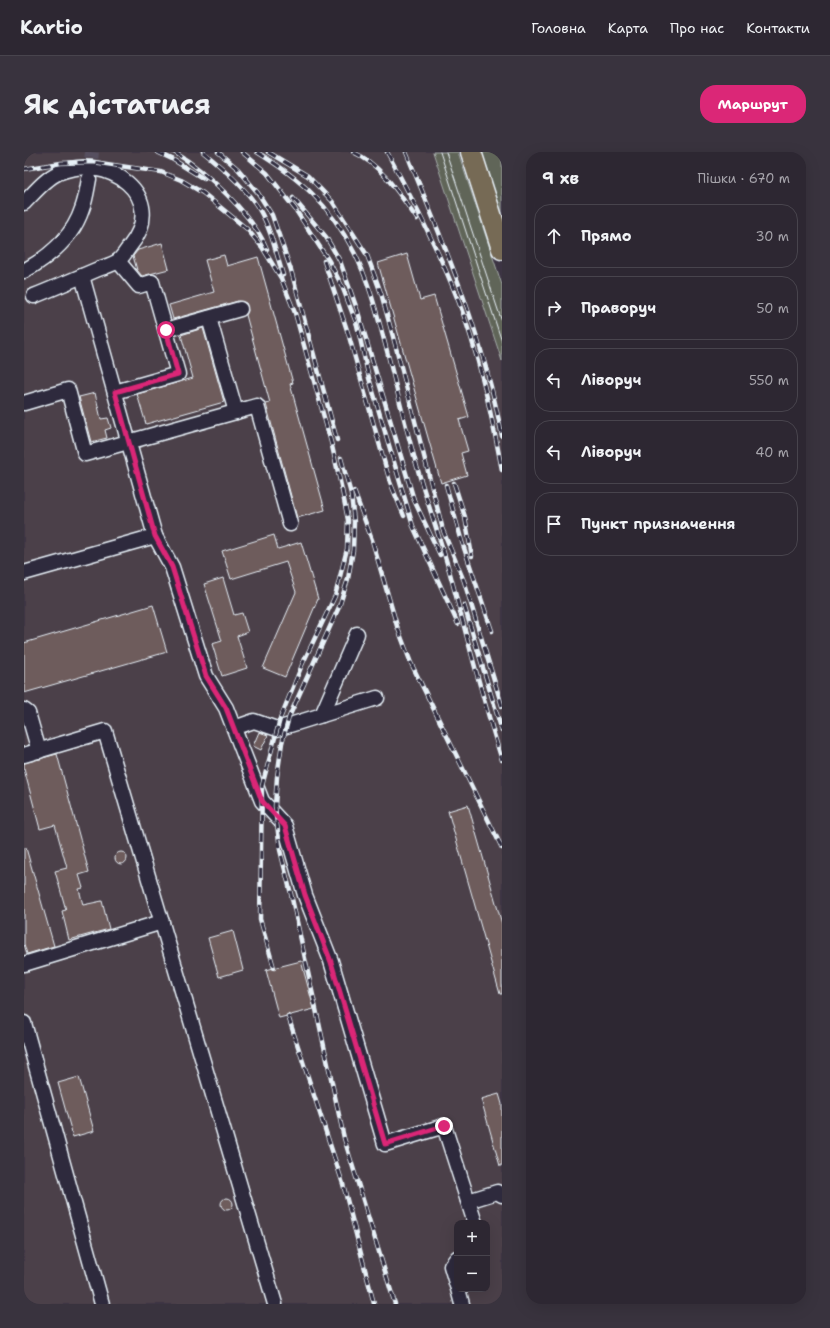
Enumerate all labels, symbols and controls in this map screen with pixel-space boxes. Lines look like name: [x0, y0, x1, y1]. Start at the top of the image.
text: Kartio: [20, 15, 83, 40]
text: Головна: [531, 19, 586, 37]
text: Карта: [608, 19, 648, 37]
text: Про нас: [670, 19, 724, 37]
text: Контакти: [746, 19, 810, 37]
text: Як дістатися: [24, 85, 211, 123]
button: Маршрут: [700, 85, 806, 123]
text: 9 хв: [542, 167, 579, 189]
text: Пішки · 670 m: [697, 170, 790, 187]
icon: ahead: [543, 225, 565, 247]
text: Прямо: [581, 226, 631, 246]
text: 30 m: [755, 228, 789, 245]
icon: right: [543, 297, 565, 319]
text: Праворуч: [581, 298, 656, 318]
text: 50 m: [756, 300, 789, 317]
route start: [157, 321, 175, 339]
icon: left: [543, 369, 565, 391]
text: Ліворуч: [581, 370, 641, 390]
text: 550 m: [749, 372, 789, 389]
icon: left: [543, 441, 565, 463]
text: Ліворуч: [581, 442, 641, 462]
text: 40 m: [755, 444, 789, 461]
icon: arrive: [543, 513, 565, 535]
text: Пункт призначення: [581, 514, 736, 534]
route end: [435, 1117, 453, 1135]
map controls: [454, 1220, 490, 1292]
button: +: [454, 1220, 490, 1256]
button: −: [454, 1256, 490, 1292]

